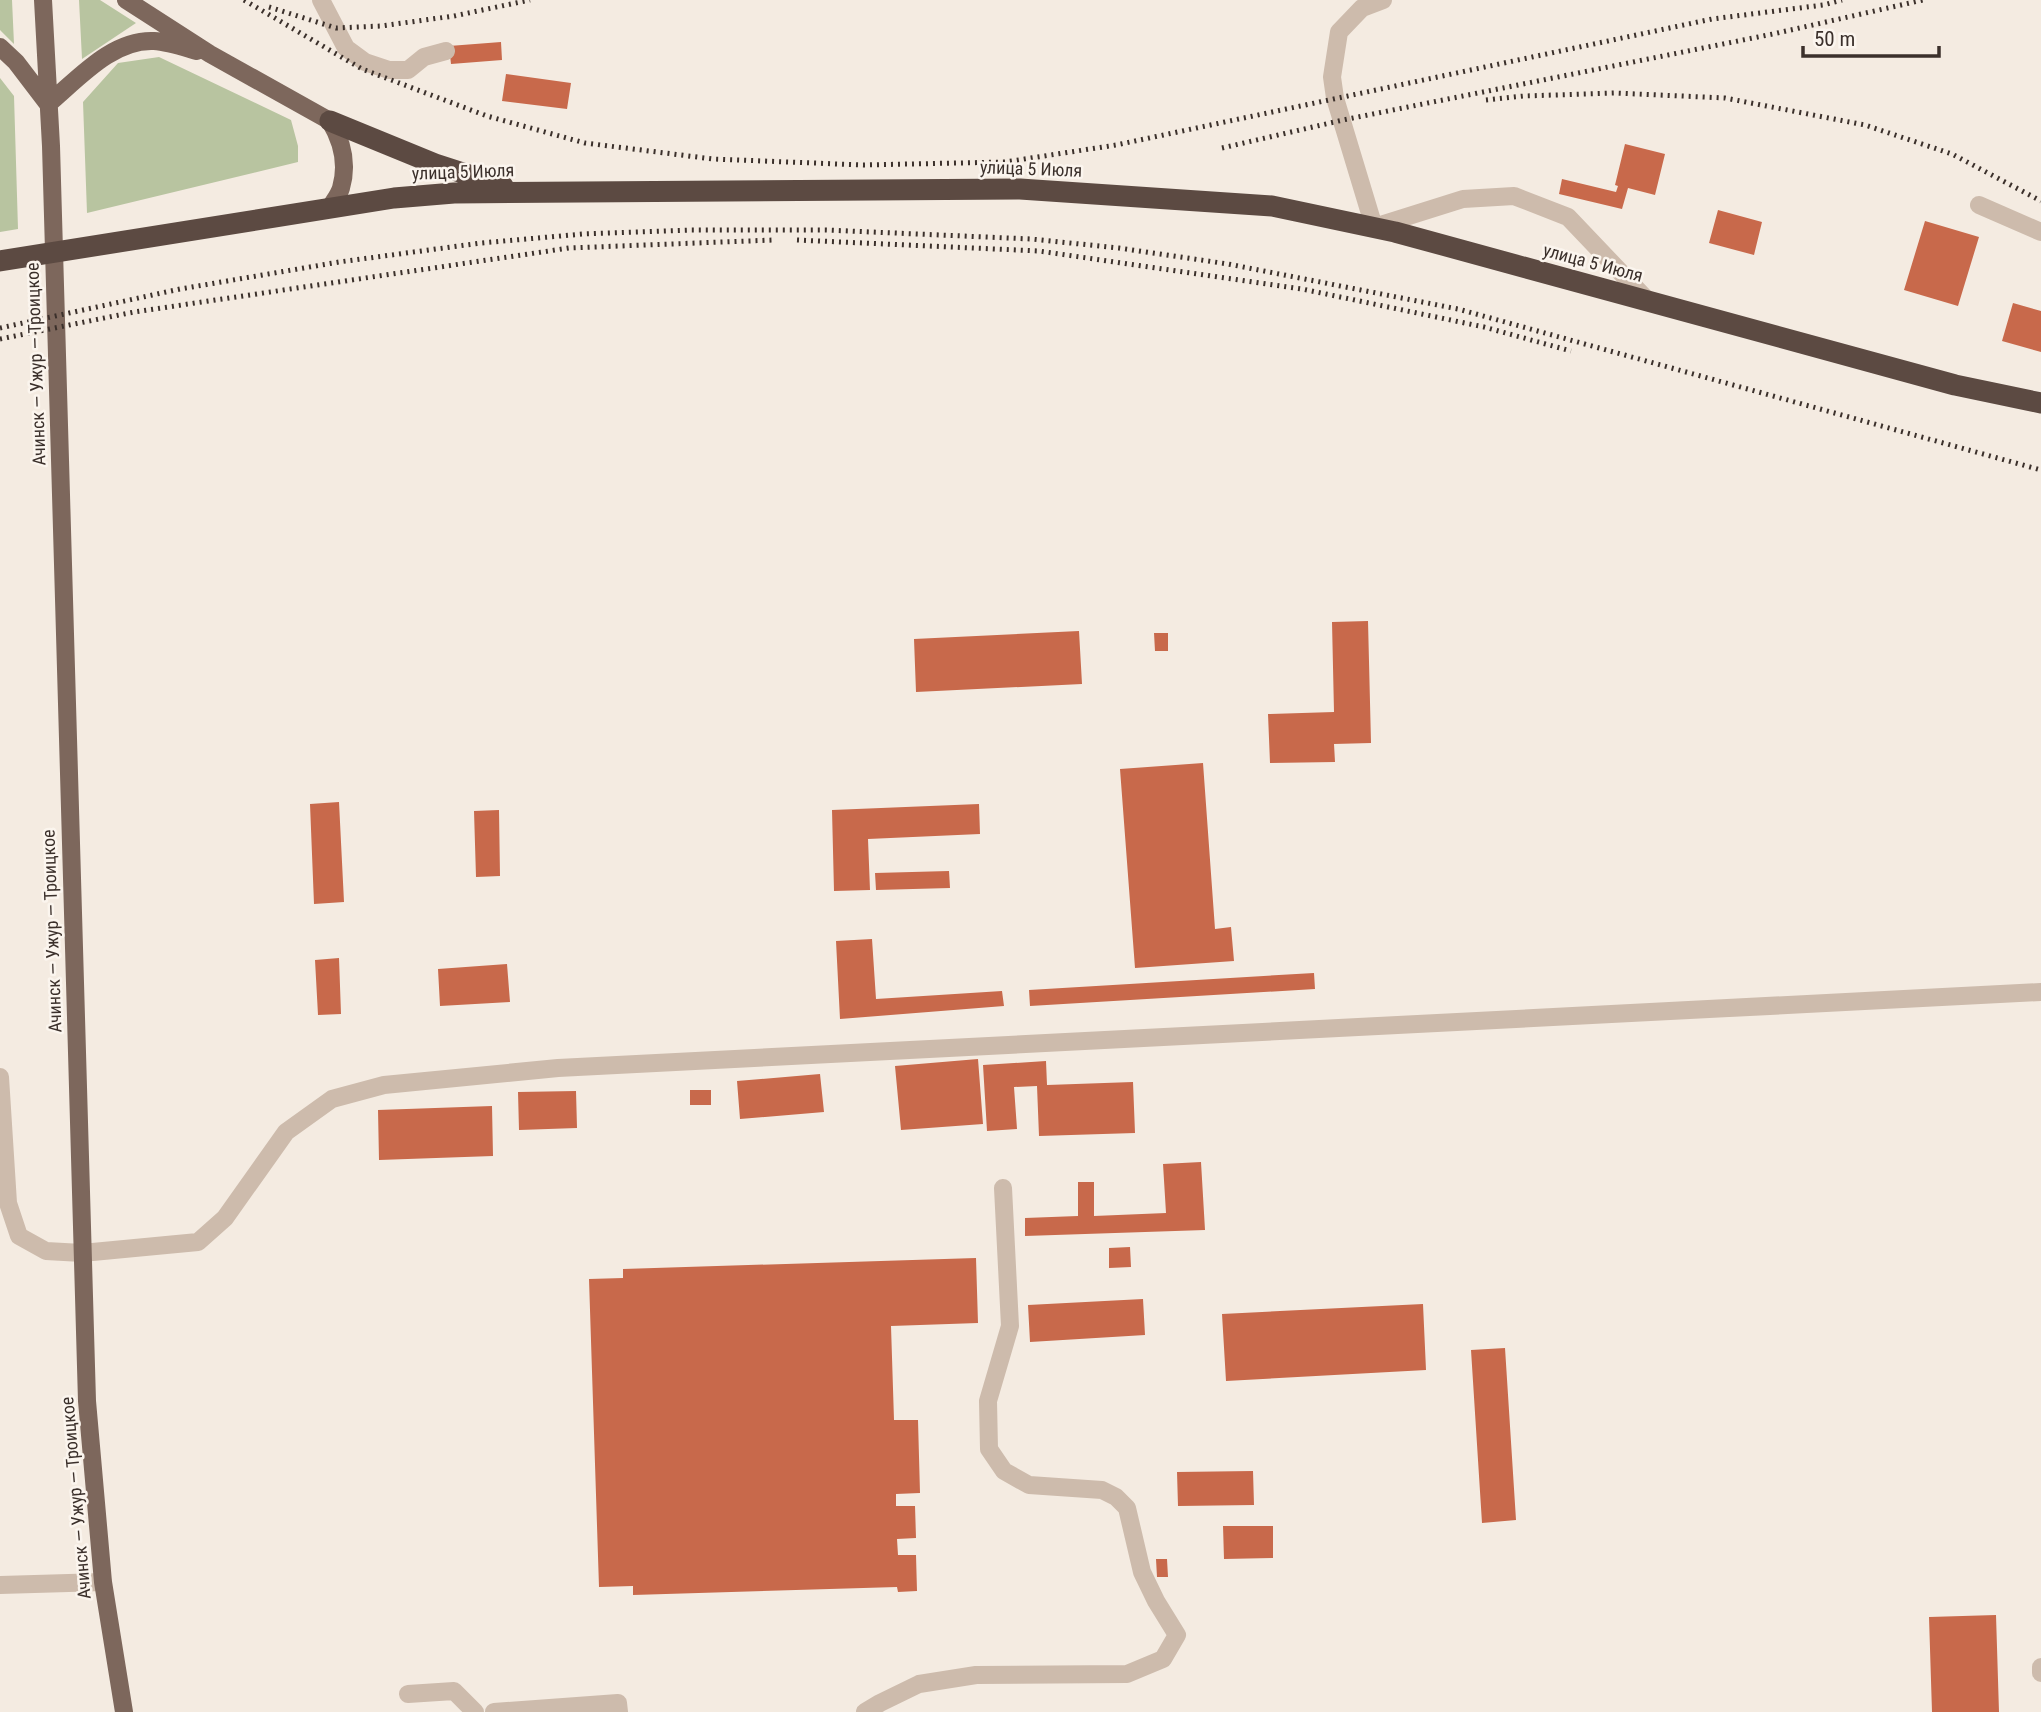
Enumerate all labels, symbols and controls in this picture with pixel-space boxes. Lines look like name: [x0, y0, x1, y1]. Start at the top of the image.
scale bar: [1803, 14, 1940, 58]
text: 50 m: [1814, 27, 1855, 51]
street label: улица 5 Июля: [980, 156, 1083, 181]
street label: улица 5 Июля: [411, 159, 514, 184]
street label: улица 5 Июля: [1541, 239, 1645, 286]
street label: Ачинск — Ужур — Троицкое: [21, 262, 50, 466]
street label: Ачинск — Ужур — Троицкое: [37, 829, 66, 1033]
street label: Ачинск — Ужур — Троицкое: [56, 1396, 95, 1600]

